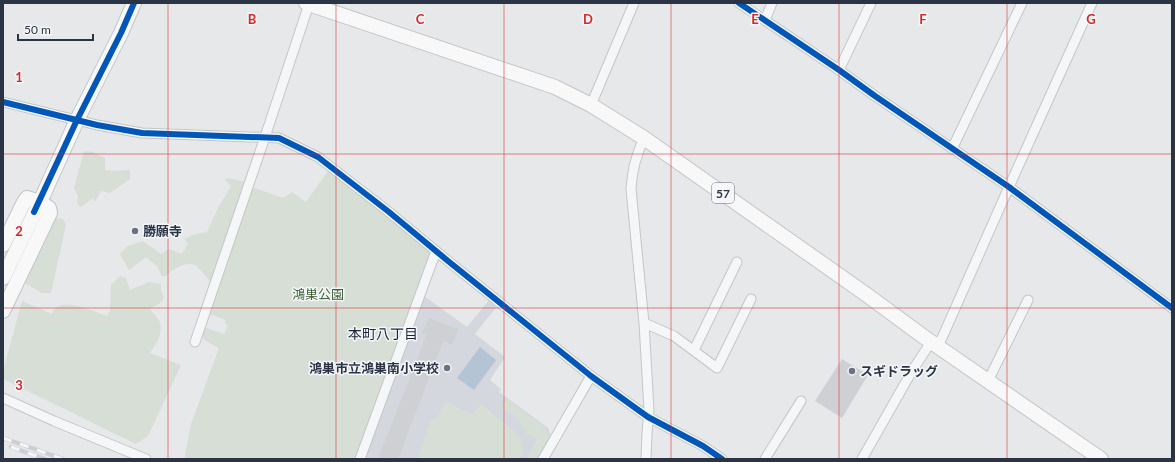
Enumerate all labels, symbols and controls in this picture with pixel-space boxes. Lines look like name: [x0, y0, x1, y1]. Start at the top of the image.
text: B: [248, 11, 257, 27]
text: C: [416, 11, 425, 27]
text: D: [583, 11, 593, 27]
text: E: [751, 11, 759, 27]
text: F: [919, 11, 927, 27]
text: G: [1086, 11, 1096, 27]
scale bar: [18, 16, 93, 42]
text: 50 m: [24, 22, 51, 37]
text: 1: [15, 69, 23, 85]
road number: 57: [712, 183, 734, 203]
text: 2: [15, 223, 23, 239]
place label: 勝願寺: [143, 223, 182, 239]
marker: 勝願寺: [130, 226, 140, 236]
park label: 鴻巣公園: [292, 286, 344, 302]
district label: 本町八丁目: [348, 325, 418, 342]
place label: 鴻巣市立鴻巣南小学校: [309, 360, 439, 376]
marker: 鴻巣市立鴻巣南小学校: [442, 363, 452, 373]
place label: スギドラッグ: [860, 363, 938, 379]
marker: スギドラッグ: [847, 366, 857, 376]
text: 3: [15, 377, 23, 393]

